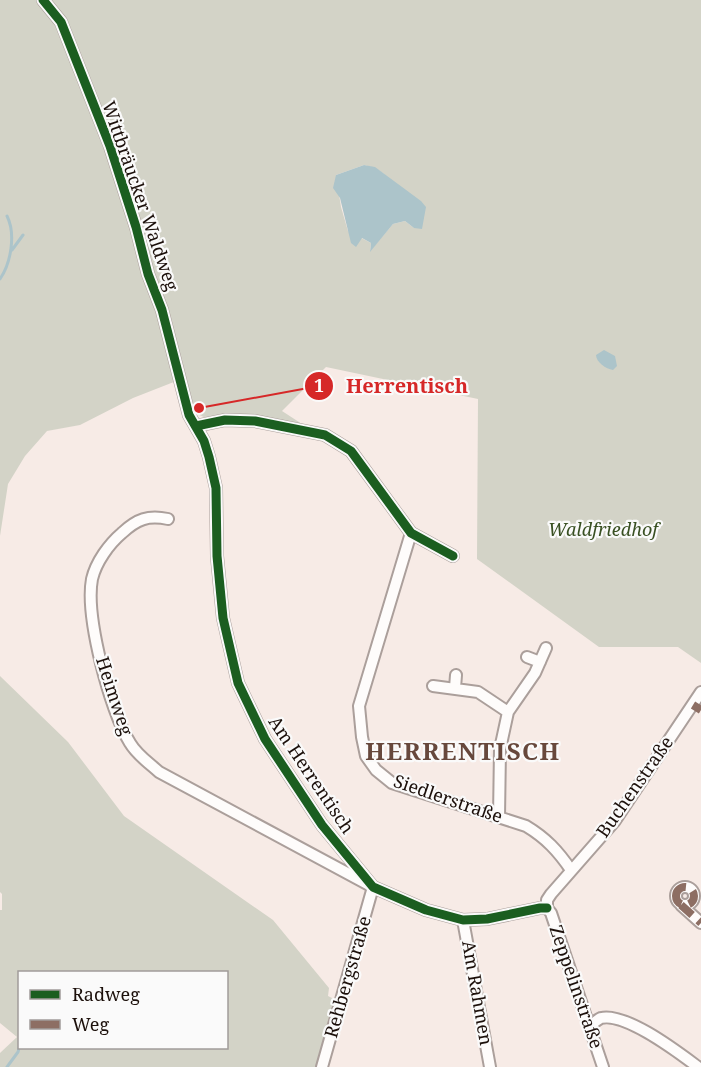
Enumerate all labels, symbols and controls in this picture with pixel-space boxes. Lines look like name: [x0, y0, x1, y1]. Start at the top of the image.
street label: Wittbräucker Waldweg: [97, 98, 185, 294]
callout: Herrentisch: [304, 367, 480, 405]
text: Herrentisch: [346, 372, 468, 399]
text: 1: [314, 373, 324, 397]
park label: Waldfriedhof: [548, 517, 661, 541]
street label: Heimweg: [91, 653, 139, 738]
street label: Am Herrentisch: [264, 711, 360, 838]
street label: Buchenstraße: [590, 731, 678, 842]
district label: HERRENTISCH: [365, 734, 561, 767]
street label: Siedlerstraße: [391, 768, 506, 828]
street label: Rehbergstraße: [318, 913, 376, 1040]
street label: Zeppelinstraße: [545, 922, 609, 1052]
street label: Am Rahmen: [457, 939, 499, 1047]
legend: [18, 971, 228, 1049]
text: Radweg: [72, 982, 140, 1006]
text: Weg: [72, 1012, 109, 1036]

